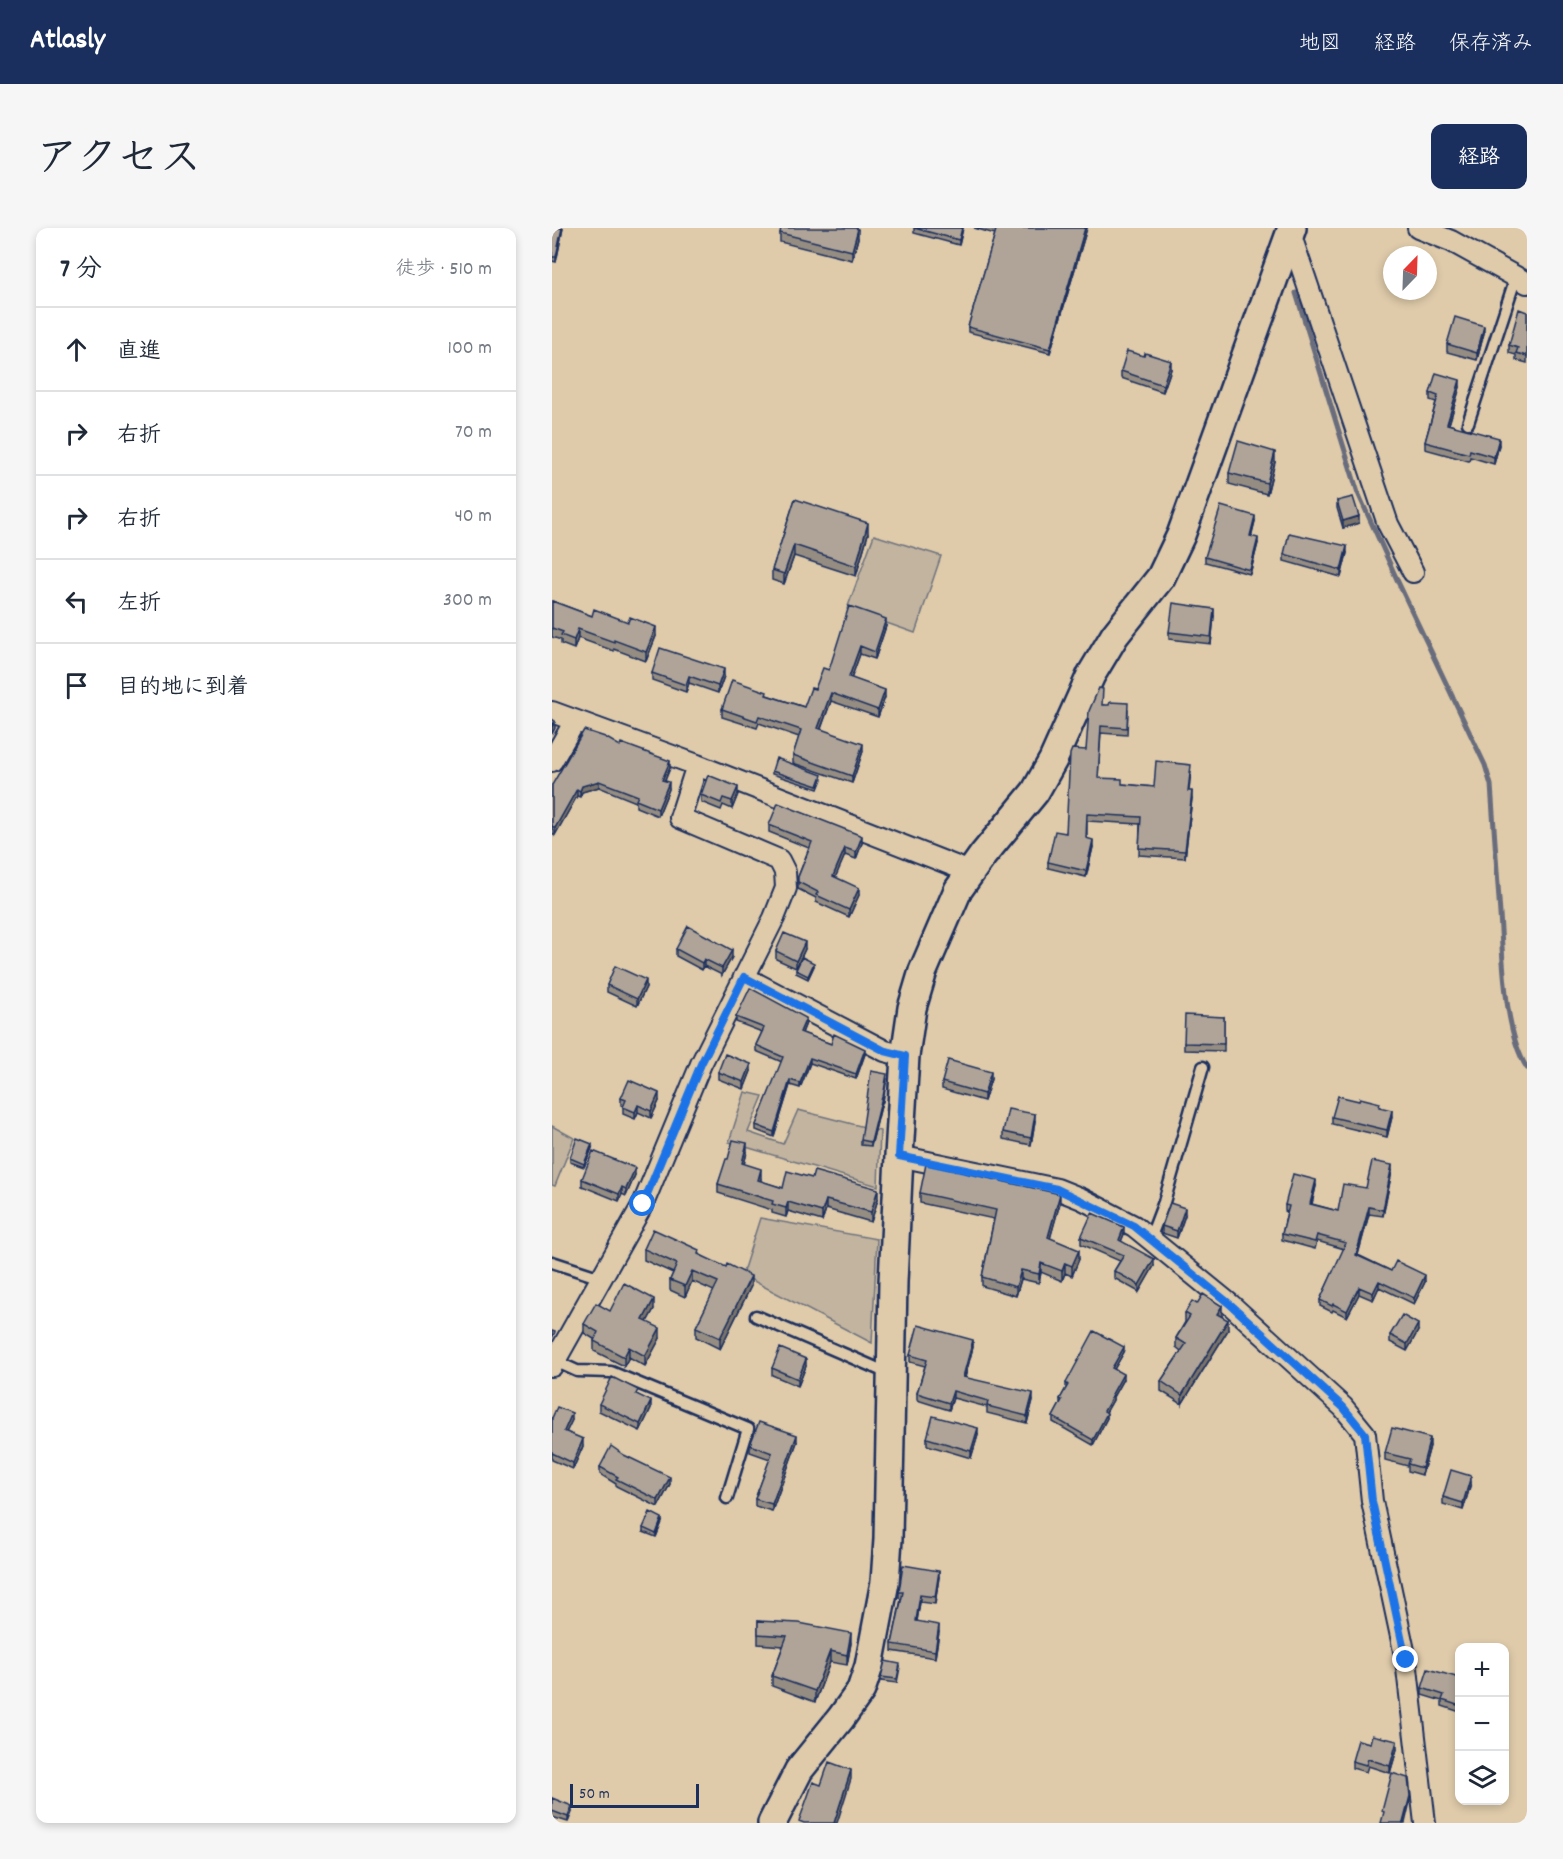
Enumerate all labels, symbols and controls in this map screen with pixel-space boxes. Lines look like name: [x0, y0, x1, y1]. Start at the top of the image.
text: Atlasly: [30, 22, 105, 62]
text: 地図: [1299, 30, 1341, 60]
text: 経路: [1374, 30, 1416, 60]
text: 保存済み: [1449, 30, 1533, 60]
button: 経路: [1431, 124, 1527, 189]
text: アクセス: [36, 132, 201, 192]
north arrow: [1383, 246, 1437, 300]
text: 7 分: [60, 252, 102, 289]
text: 徒歩 · 510 m: [395, 256, 492, 284]
icon: ahead: [60, 333, 93, 366]
text: 100 m: [448, 335, 492, 363]
text: 直進: [117, 337, 161, 368]
icon: right: [60, 417, 93, 450]
text: 70 m: [455, 419, 492, 447]
text: 右折: [117, 421, 161, 452]
icon: right: [60, 501, 93, 534]
text: 40 m: [454, 503, 492, 531]
text: 右折: [117, 505, 161, 536]
icon: left: [60, 585, 93, 618]
text: 300 m: [443, 587, 492, 615]
text: 左折: [117, 589, 161, 620]
icon: arrive: [60, 669, 93, 702]
text: 目的地に到着: [117, 673, 249, 704]
route start: [629, 1190, 655, 1216]
map controls: [1455, 1643, 1509, 1805]
button: +: [1455, 1643, 1509, 1697]
route end: [1392, 1646, 1418, 1672]
button: −: [1455, 1697, 1509, 1751]
button: layers: [1455, 1751, 1509, 1805]
scale bar: [570, 1781, 699, 1808]
text: 50 m: [579, 1783, 610, 1806]

